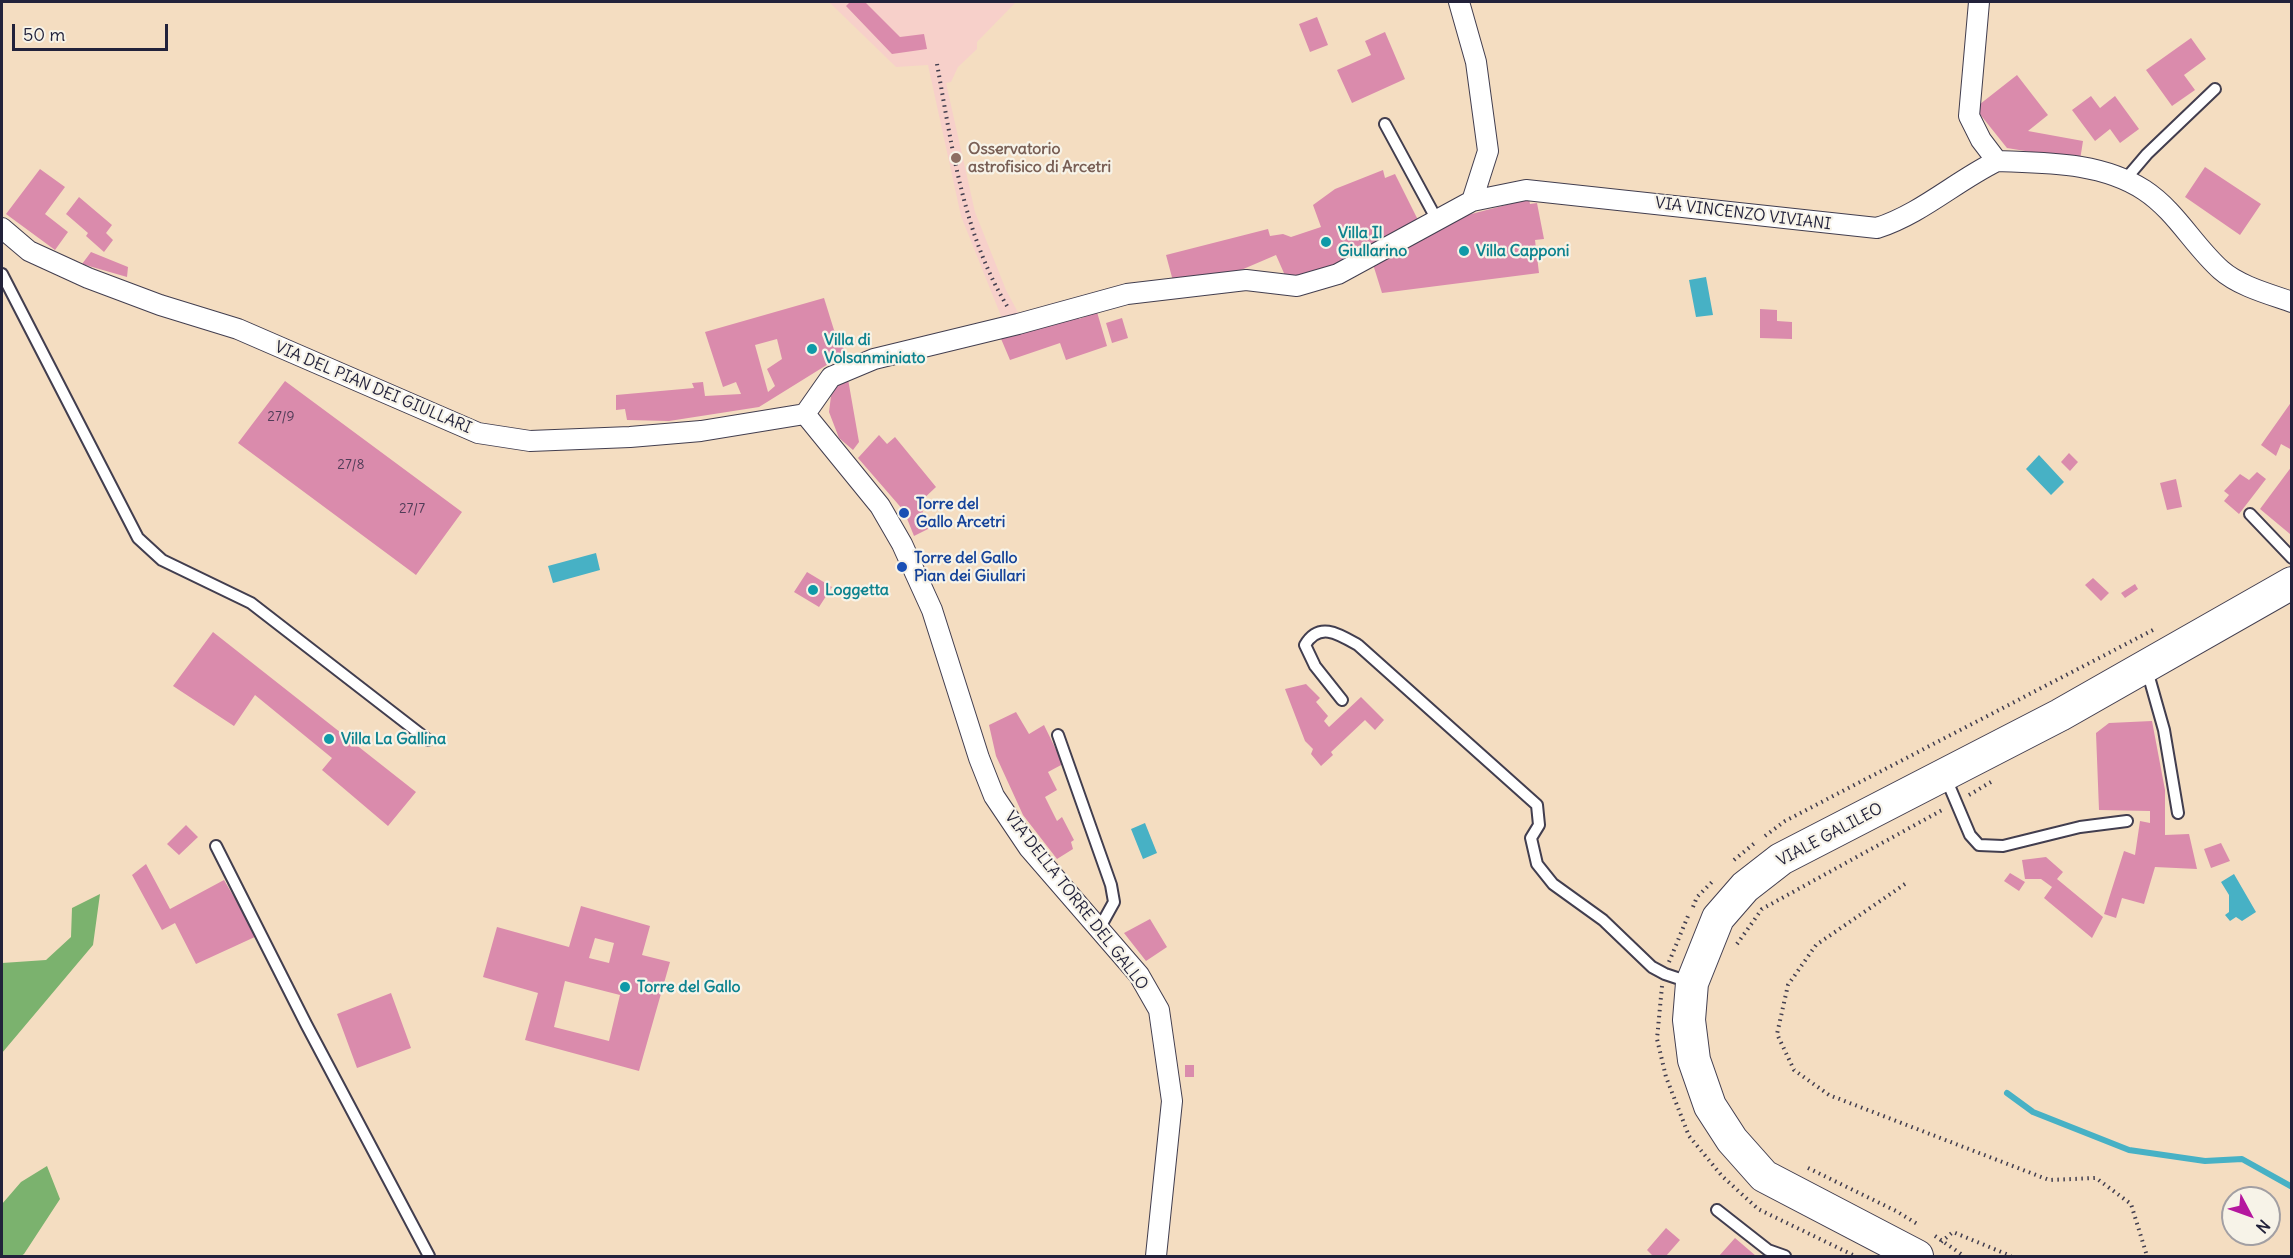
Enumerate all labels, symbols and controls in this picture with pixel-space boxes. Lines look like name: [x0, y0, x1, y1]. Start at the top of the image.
scale bar: [15, 12, 171, 50]
text: 50 m: [23, 23, 65, 46]
place label: Osservatorio astrofisico di Arcetri: [968, 139, 1111, 177]
marker: Osservatorio astrofisico di Arcetri: [949, 151, 963, 165]
street label: VIA VINCENZO VIVIANI: [1654, 194, 1832, 234]
place label: Villa Il Giullarino: [1338, 223, 1407, 261]
marker: Villa Il Giullarino: [1319, 235, 1333, 249]
place label: Villa Capponi: [1476, 241, 1569, 261]
marker: Villa Capponi: [1457, 244, 1471, 258]
place label: Villa di Volsanminiato: [824, 330, 926, 368]
street label: VIA DEL PIAN DEI GIULLARI: [272, 338, 474, 438]
marker: Villa di Volsanminiato: [805, 342, 819, 356]
house number: 27/9: [267, 409, 295, 425]
house number: 27/8: [337, 457, 365, 473]
place label: Torre del Gallo Arcetri: [916, 494, 1005, 532]
house number: 27/7: [399, 501, 425, 517]
marker: Torre del Gallo Arcetri: [897, 506, 911, 520]
place label: Torre del Gallo Pian dei Giullari: [914, 548, 1026, 586]
marker: Torre del Gallo Pian dei Giullari: [895, 560, 909, 574]
place label: Loggetta: [825, 580, 889, 600]
marker: Loggetta: [806, 583, 820, 597]
place label: Villa La Gallina: [341, 729, 446, 749]
marker: Villa La Gallina: [322, 732, 336, 746]
street label: VIALE GALILEO: [1774, 799, 1886, 871]
street label: VIA DELLA TORRE DEL GALLO: [1000, 808, 1152, 994]
place label: Torre del Gallo: [637, 977, 741, 997]
marker: Torre del Gallo: [618, 980, 632, 994]
north arrow: [2221, 1186, 2281, 1246]
text: N: [2252, 1216, 2274, 1237]

